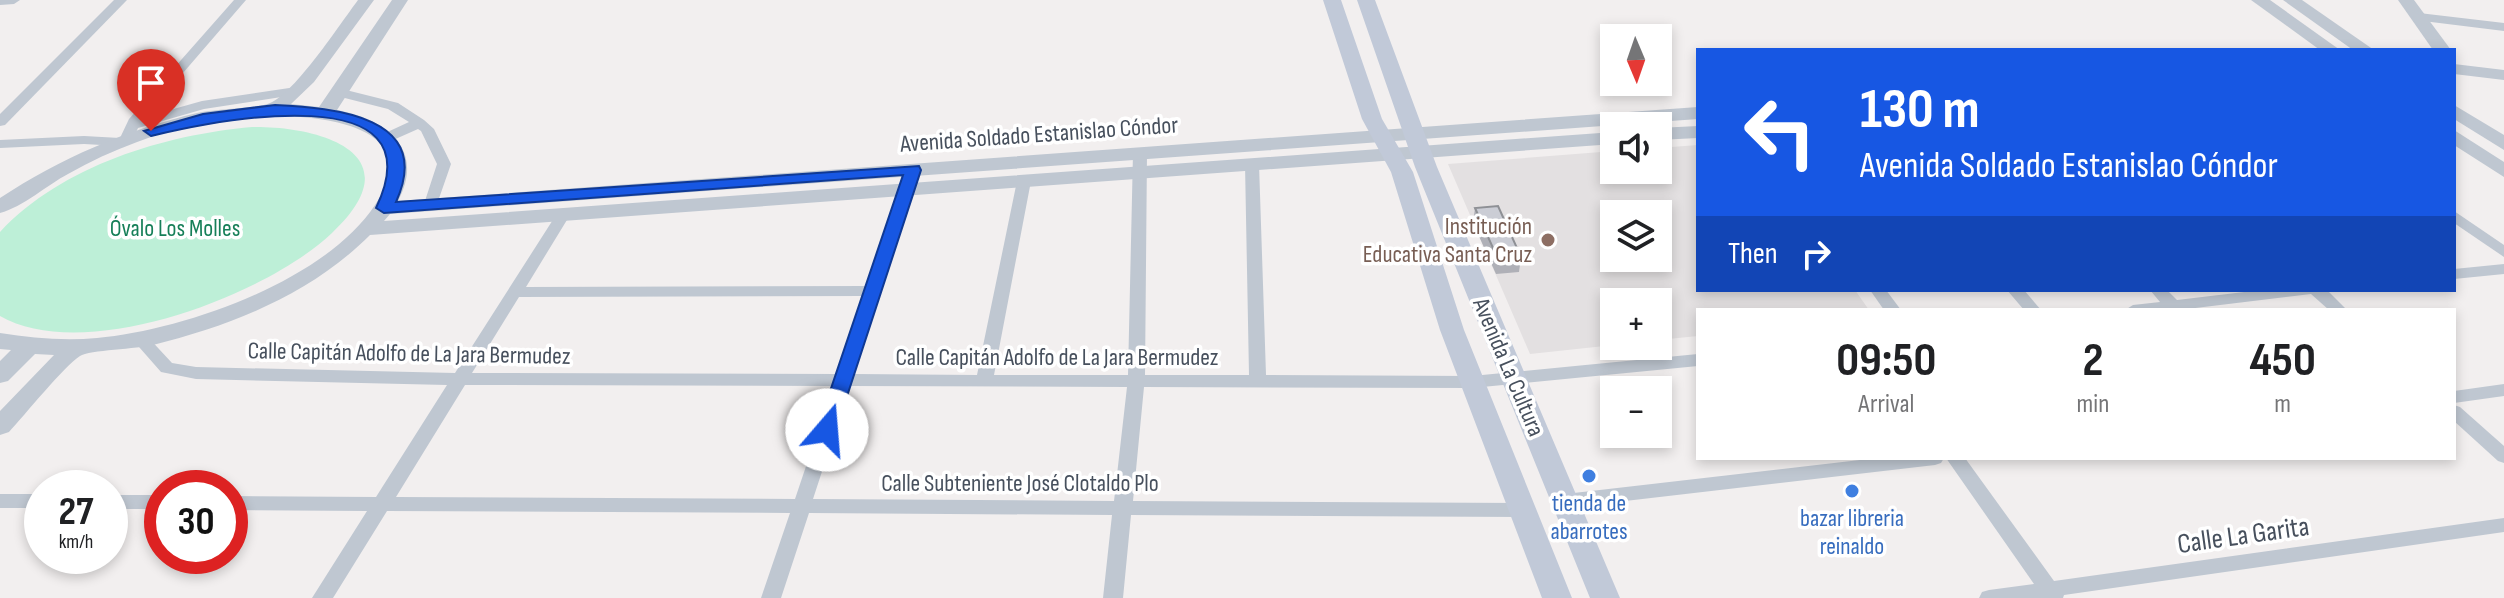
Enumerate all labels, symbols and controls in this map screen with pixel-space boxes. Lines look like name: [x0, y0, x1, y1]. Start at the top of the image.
north arrow: [1600, 24, 1672, 96]
map controls: [1600, 24, 1672, 448]
pin: [117, 49, 185, 131]
icon: arrive: [129, 61, 173, 105]
text: 130 m: [1860, 77, 1980, 144]
icon: left: [1728, 80, 1832, 184]
street label: Avenida Soldado Estanislao Cóndor: [898, 110, 1179, 159]
button: sound: [1600, 112, 1672, 184]
text: Avenida Soldado Estanislao Cóndor: [1860, 145, 2278, 188]
button: layers: [1600, 200, 1672, 272]
place label: Institución Educativa Santa Cruz: [1363, 212, 1532, 269]
park label: Óvalo Los Molles: [110, 214, 240, 243]
marker: Institución Educativa Santa Cruz: [1539, 231, 1557, 249]
icon: right: [1794, 232, 1838, 276]
text: Then: [1728, 236, 1778, 272]
button: +: [1600, 288, 1672, 360]
street label: Avenida La Cultura: [1466, 293, 1551, 441]
text: 09:50: [1836, 332, 1936, 389]
text: 2: [2082, 332, 2103, 389]
text: 450: [2249, 332, 2316, 389]
street label: Calle Capitán Adolfo de La Jara Bermudez: [247, 336, 571, 371]
street label: Calle Capitán Adolfo de La Jara Bermudez: [896, 343, 1219, 372]
button: −: [1600, 376, 1672, 448]
position arrow: [785, 388, 869, 472]
text: Arrival: [1858, 389, 1914, 420]
text: min: [2077, 389, 2109, 420]
text: m: [2274, 389, 2291, 420]
marker: tienda de abarrotes: [1580, 467, 1598, 485]
street label: Calle Subteniente José Clotaldo Plo: [881, 469, 1159, 498]
speed limit sign: 30: [144, 470, 248, 574]
marker: bazar libreria reinaldo: [1843, 482, 1861, 500]
text: 27: [59, 488, 93, 536]
place label: tienda de abarrotes: [1550, 489, 1628, 546]
place label: bazar libreria reinaldo: [1800, 504, 1904, 561]
street label: Calle La Garita: [2175, 510, 2311, 561]
text: km/h: [59, 530, 93, 554]

